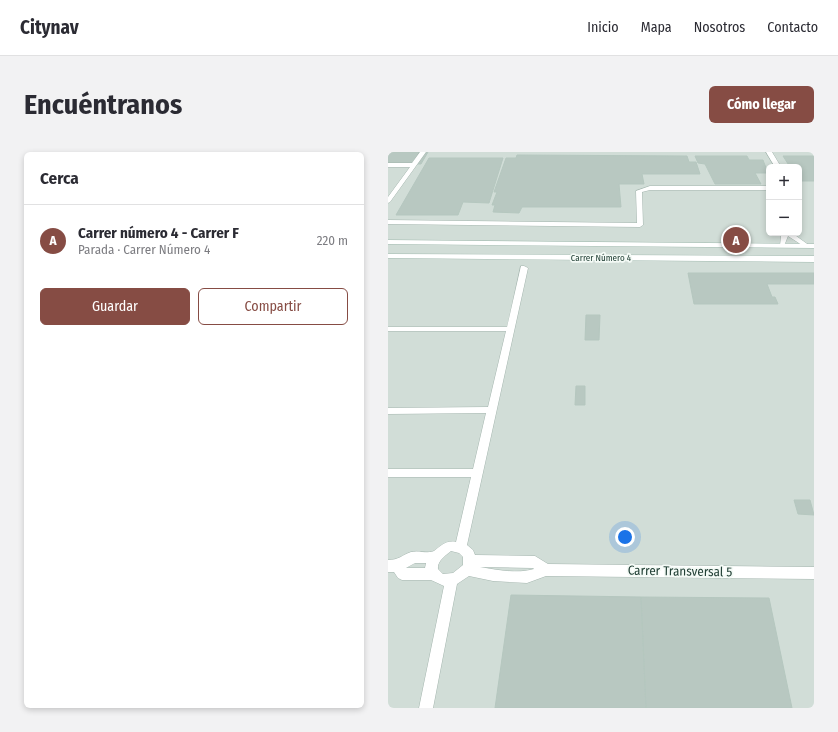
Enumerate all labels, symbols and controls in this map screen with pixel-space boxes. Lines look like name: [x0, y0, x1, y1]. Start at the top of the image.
text: Citynav: [20, 16, 79, 39]
text: Inicio: [587, 19, 619, 36]
text: Mapa: [641, 19, 672, 36]
text: Nosotros: [694, 19, 745, 36]
text: Contacto: [767, 19, 818, 36]
button: Cómo llegar: [709, 86, 814, 123]
text: Encuéntranos: [24, 88, 182, 121]
map controls: [766, 164, 802, 236]
button: +: [766, 164, 802, 200]
text: Cerca: [40, 168, 79, 189]
button: −: [766, 200, 802, 236]
text: Carrer número 4 - Carrer F: [78, 224, 239, 242]
pin: A: [723, 225, 749, 255]
text: A: [49, 233, 57, 248]
text: 220 m: [317, 233, 348, 248]
text: Parada · Carrer Número 4: [78, 242, 210, 257]
street label: Carrer Número 4: [571, 253, 632, 263]
button: Guardar: [40, 288, 190, 325]
button: Compartir: [198, 288, 348, 325]
your location: [615, 527, 635, 547]
street label: Carrer Transversal 5: [628, 563, 732, 579]

